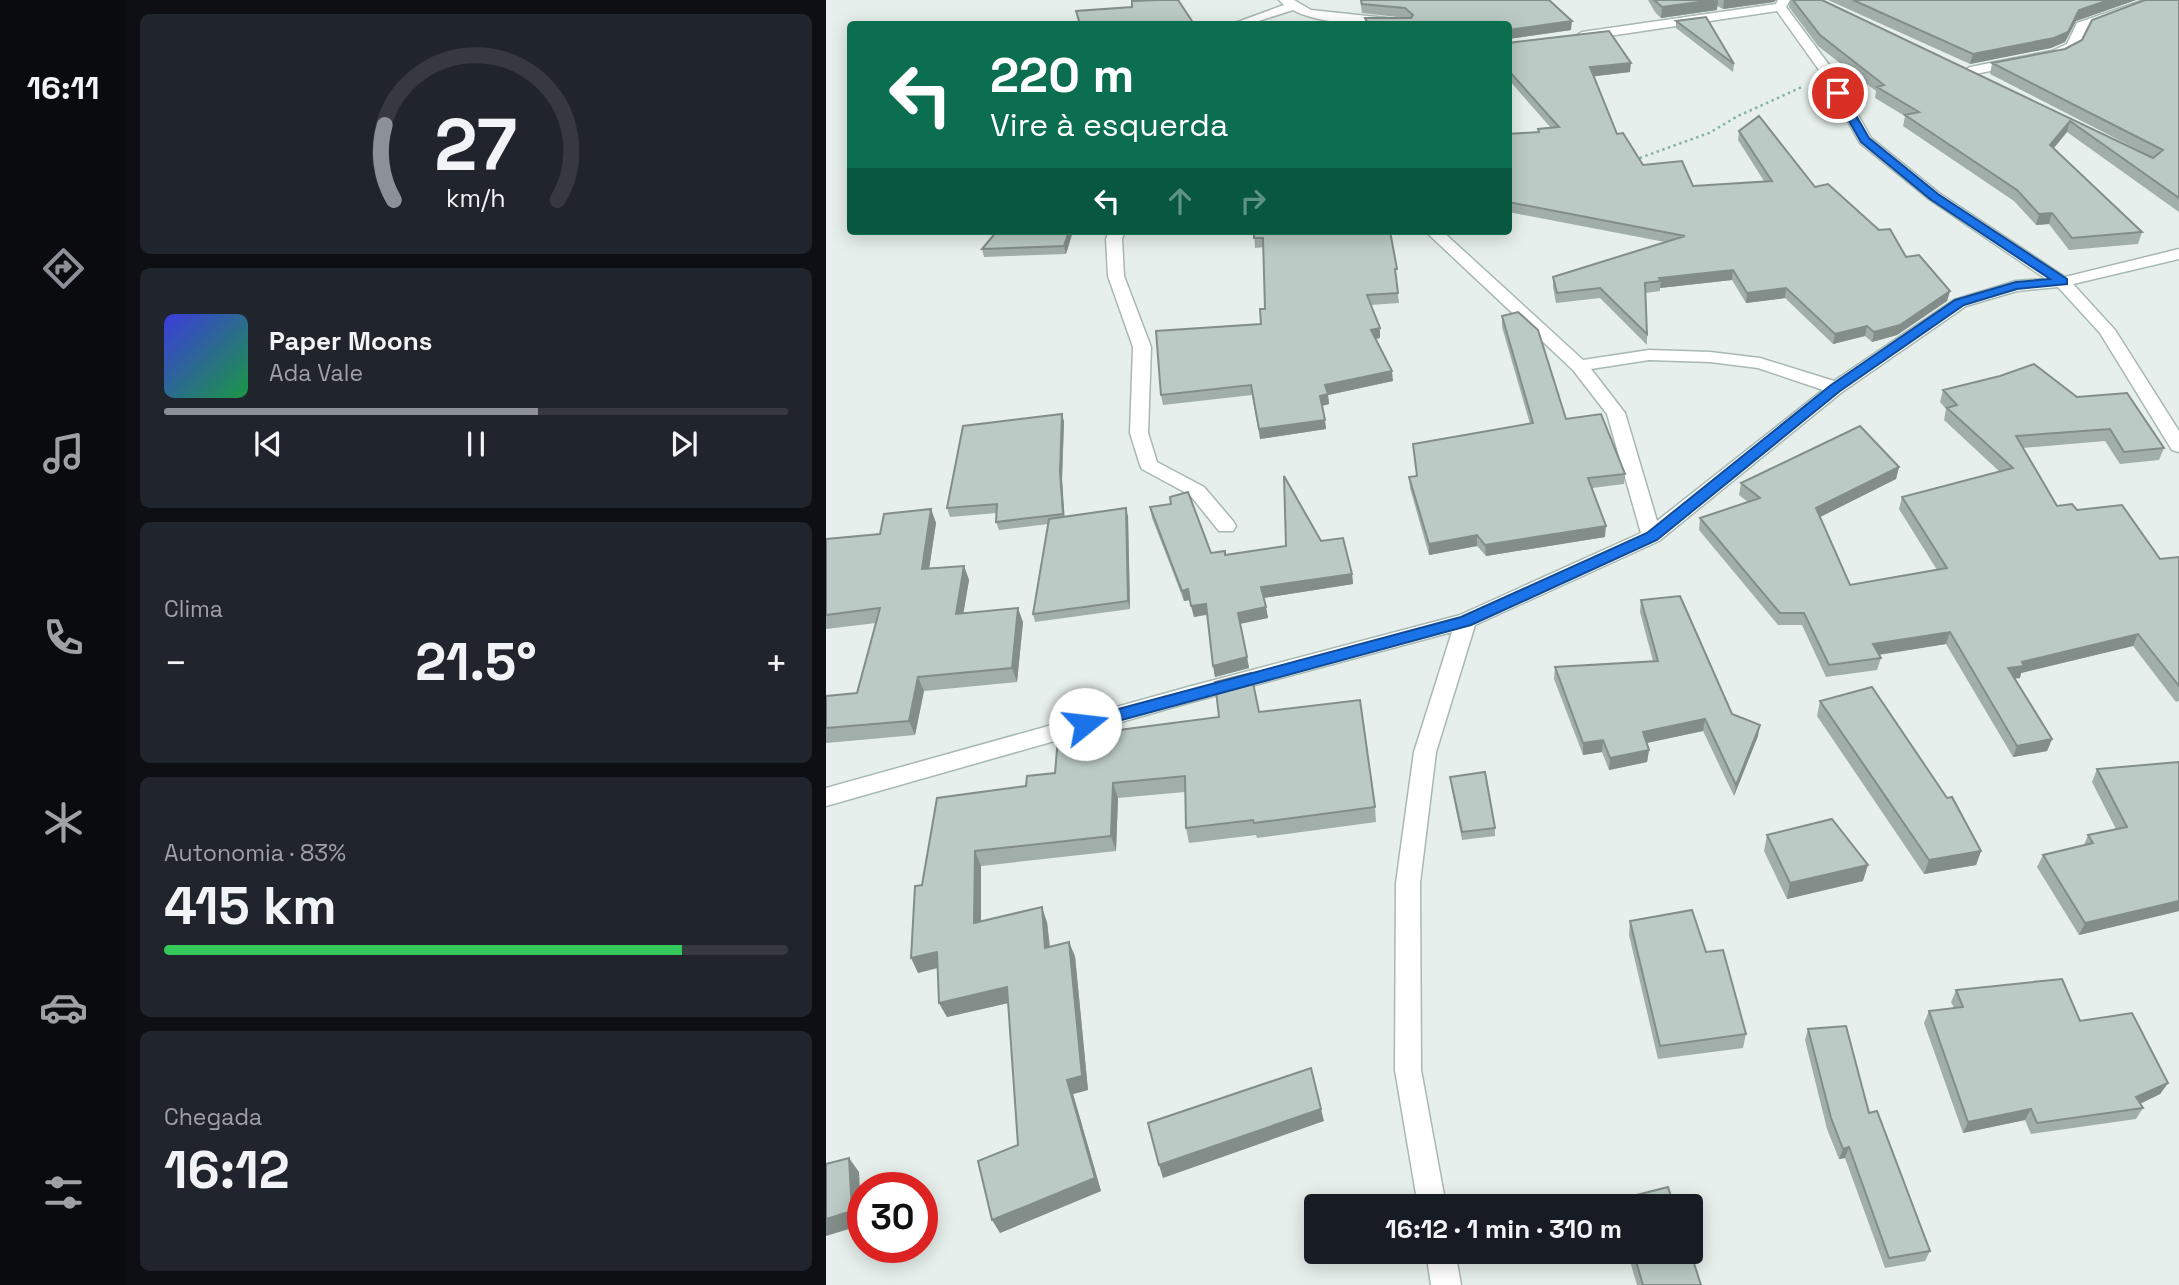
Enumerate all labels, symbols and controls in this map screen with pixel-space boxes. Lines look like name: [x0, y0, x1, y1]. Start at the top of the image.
text: 220 m: [990, 44, 1134, 106]
icon: left: [875, 49, 966, 140]
pin: [1808, 63, 1868, 123]
text: 16:11: [27, 68, 99, 108]
icon: arrive: [1819, 74, 1857, 112]
text: 27: [435, 98, 517, 191]
text: Vire à esquerda: [990, 105, 1228, 145]
text: km/h: [446, 182, 506, 214]
icon: left: [1088, 182, 1126, 220]
icon: ahead: [1161, 182, 1199, 220]
icon: right: [1234, 182, 1272, 220]
icon: directions: [39, 244, 88, 293]
text: Paper Moons: [269, 324, 432, 358]
text: Ada Vale: [269, 358, 363, 388]
icon: previous: [249, 425, 287, 463]
icon: pause: [457, 425, 495, 463]
icon: next: [665, 425, 703, 463]
icon: music: [39, 429, 88, 478]
text: Clima: [164, 594, 223, 624]
icon: phone: [39, 613, 88, 662]
text: 21.5°: [415, 629, 537, 695]
text: −: [164, 639, 188, 687]
text: +: [764, 639, 788, 687]
position arrow: [1048, 687, 1122, 761]
icon: climate: [39, 798, 88, 847]
text: Autonomia · 83%: [164, 838, 346, 868]
text: 415 km: [164, 873, 337, 939]
icon: car: [39, 983, 88, 1032]
text: Chegada: [164, 1102, 262, 1132]
text: 16:12: [164, 1137, 290, 1203]
icon: filters: [39, 1168, 88, 1217]
speed limit sign: 30: [847, 1172, 938, 1263]
text: 16:12 · 1 min · 310 m: [1385, 1212, 1622, 1246]

